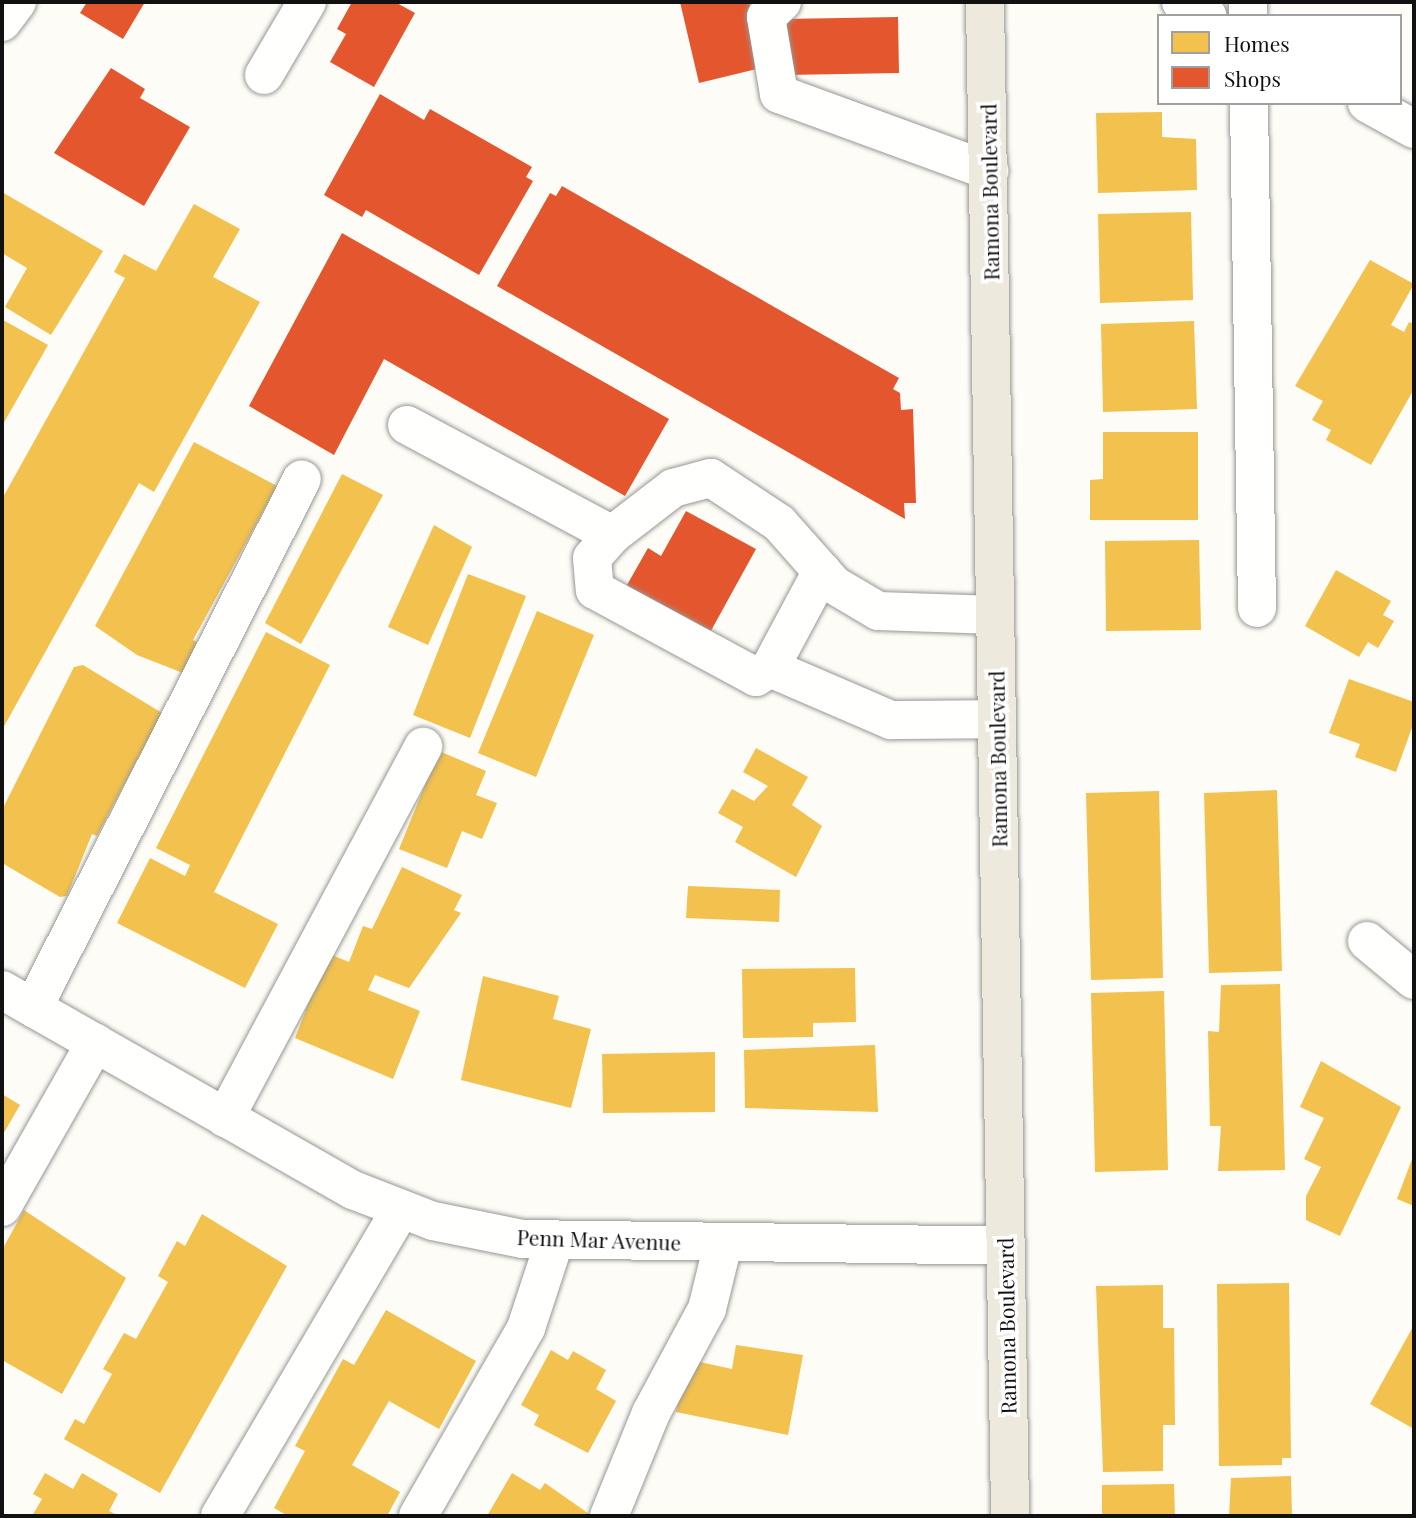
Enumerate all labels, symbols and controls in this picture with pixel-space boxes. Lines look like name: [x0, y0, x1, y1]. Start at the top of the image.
legend: [1157, 14, 1402, 105]
text: Homes: [1224, 29, 1290, 57]
text: Shops: [1224, 64, 1281, 92]
street label: Ramona Boulevard: [975, 103, 1003, 281]
street label: Ramona Boulevard: [983, 670, 1011, 848]
street label: Penn Mar Avenue: [516, 1224, 682, 1254]
street label: Ramona Boulevard: [992, 1237, 1020, 1415]

